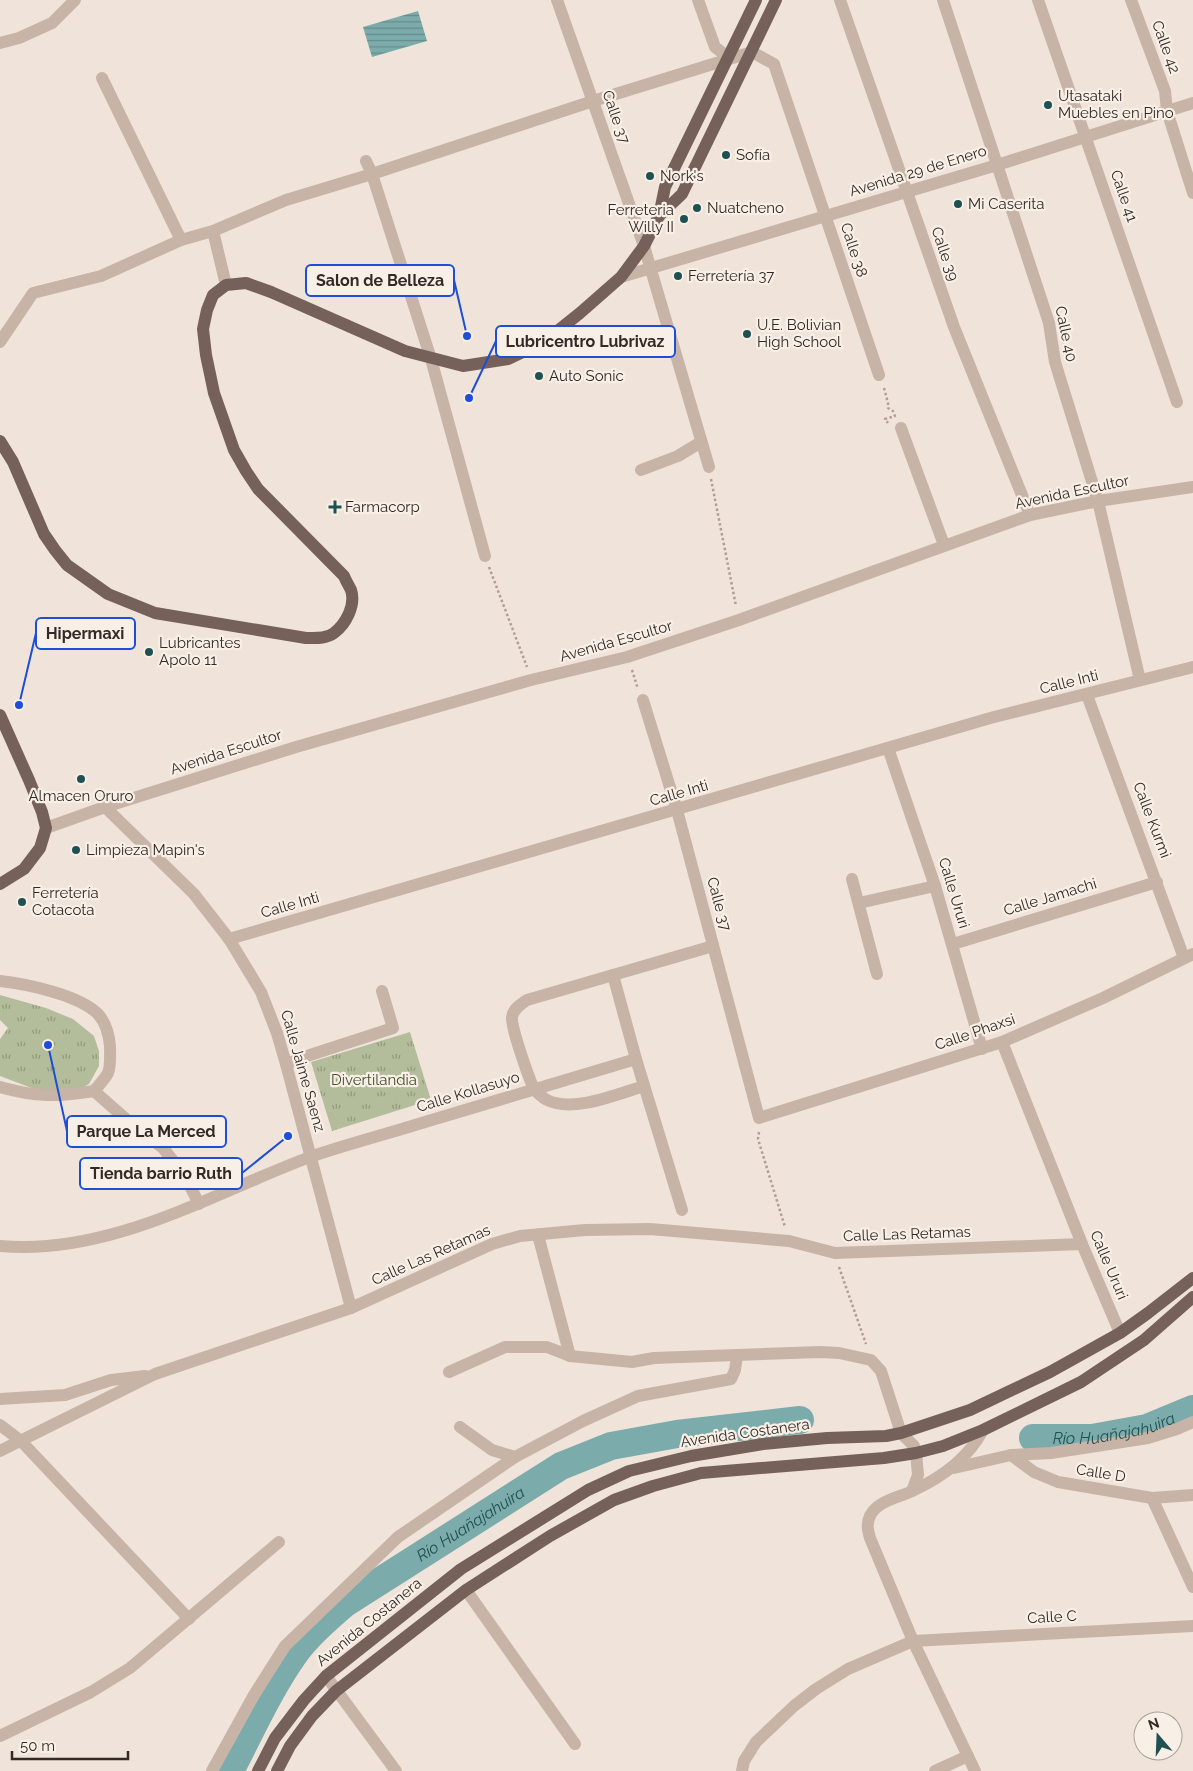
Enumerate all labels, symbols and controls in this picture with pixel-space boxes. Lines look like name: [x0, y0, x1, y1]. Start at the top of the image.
street label: Calle 42: [1148, 18, 1184, 76]
place label: Utasataki Muebles en Pino: [1058, 87, 1174, 122]
street label: Calle 37: [599, 88, 633, 146]
marker: Utasataki Muebles en Pino: [1042, 99, 1054, 111]
street label: Avenida 29 de Enero: [847, 142, 989, 200]
place label: Sofía: [736, 146, 770, 164]
marker: Sofía: [720, 149, 732, 161]
place label: Nork's: [660, 167, 704, 185]
street label: Calle 41: [1107, 168, 1141, 225]
marker: Nork's: [644, 170, 656, 182]
place label: Mi Caserita: [968, 195, 1045, 213]
marker: Mi Caserita: [952, 198, 964, 210]
place label: Nuatcheno: [707, 199, 784, 217]
place label: Ferreteria Willy II: [607, 201, 674, 236]
marker: Nuatcheno: [691, 202, 703, 214]
marker: Ferreteria Willy II: [678, 213, 690, 225]
street label: Calle 38: [837, 221, 871, 280]
street label: Calle 39: [927, 225, 963, 284]
callout: Salon de Belleza: [306, 265, 454, 296]
place label: Ferretería 37: [688, 267, 774, 285]
marker: Ferretería 37: [672, 270, 684, 282]
text: Salon de Belleza: [316, 271, 444, 290]
street label: Calle 40: [1051, 304, 1081, 364]
place label: U.E. Bolivian High School: [757, 316, 842, 351]
callout: Lubricentro Lubrivaz: [496, 326, 675, 357]
marker: U.E. Bolivian High School: [741, 328, 753, 340]
text: Lubricentro Lubrivaz: [506, 332, 665, 351]
place label: Auto Sonic: [549, 367, 624, 385]
marker: Auto Sonic: [533, 370, 545, 382]
street label: Avenida Escultor: [1013, 471, 1131, 513]
place label: Farmacorp: [345, 498, 420, 516]
marker: Farmacorp: [329, 501, 341, 513]
street label: Avenida Escultor: [558, 616, 675, 666]
callout: Hipermaxi: [36, 618, 135, 649]
text: Hipermaxi: [46, 624, 124, 643]
place label: Lubricantes Apolo 11: [159, 634, 240, 669]
marker: Lubricantes Apolo 11: [143, 646, 155, 658]
street label: Calle Inti: [1038, 666, 1100, 698]
street label: Avenida Escultor: [168, 725, 285, 779]
marker: Almacen Oruro: [75, 773, 87, 785]
street label: Calle Inti: [648, 776, 710, 810]
street label: Calle Kurmi: [1129, 779, 1175, 861]
place label: Almacen Oruro: [28, 787, 134, 805]
place label: Limpieza Mapin's: [86, 841, 205, 859]
marker: Limpieza Mapin's: [70, 844, 82, 856]
street label: Calle Ururi: [935, 855, 973, 931]
street label: Calle Jamachi: [1001, 874, 1099, 920]
street label: Calle 37: [703, 875, 735, 933]
place label: Ferretería Cotacota: [32, 884, 99, 919]
street label: Calle Inti: [259, 888, 321, 922]
marker: Ferretería Cotacota: [16, 896, 28, 908]
street label: Calle Jaime Saenz: [277, 1008, 329, 1134]
street label: Calle Phaxsi: [933, 1010, 1017, 1054]
street label: Calle Kollasuyo: [414, 1068, 522, 1116]
park label: Divertilandia: [331, 1071, 417, 1089]
callout: Parque La Merced: [67, 1116, 226, 1147]
text: Parque La Merced: [76, 1122, 216, 1141]
callout: Tienda barrio Ruth: [80, 1158, 242, 1189]
text: Tienda barrio Ruth: [90, 1164, 232, 1183]
street label: Calle Las Retamas: [369, 1221, 493, 1289]
street label: Calle Las Retamas: [843, 1223, 971, 1245]
street label: Calle Ururi: [1086, 1228, 1132, 1302]
water label: Río Huañajahuira: [1053, 1408, 1178, 1448]
street label: Avenida Costanera: [679, 1415, 811, 1451]
street label: Calle D: [1075, 1460, 1127, 1486]
water label: Río Huañajahuira: [413, 1482, 528, 1565]
street label: Avenida Costanera: [313, 1574, 425, 1670]
street label: Calle C: [1027, 1607, 1077, 1627]
north arrow: [1133, 1711, 1183, 1761]
text: N: [1146, 1714, 1161, 1733]
scale bar: [12, 1728, 129, 1760]
text: 50 m: [20, 1737, 55, 1755]

